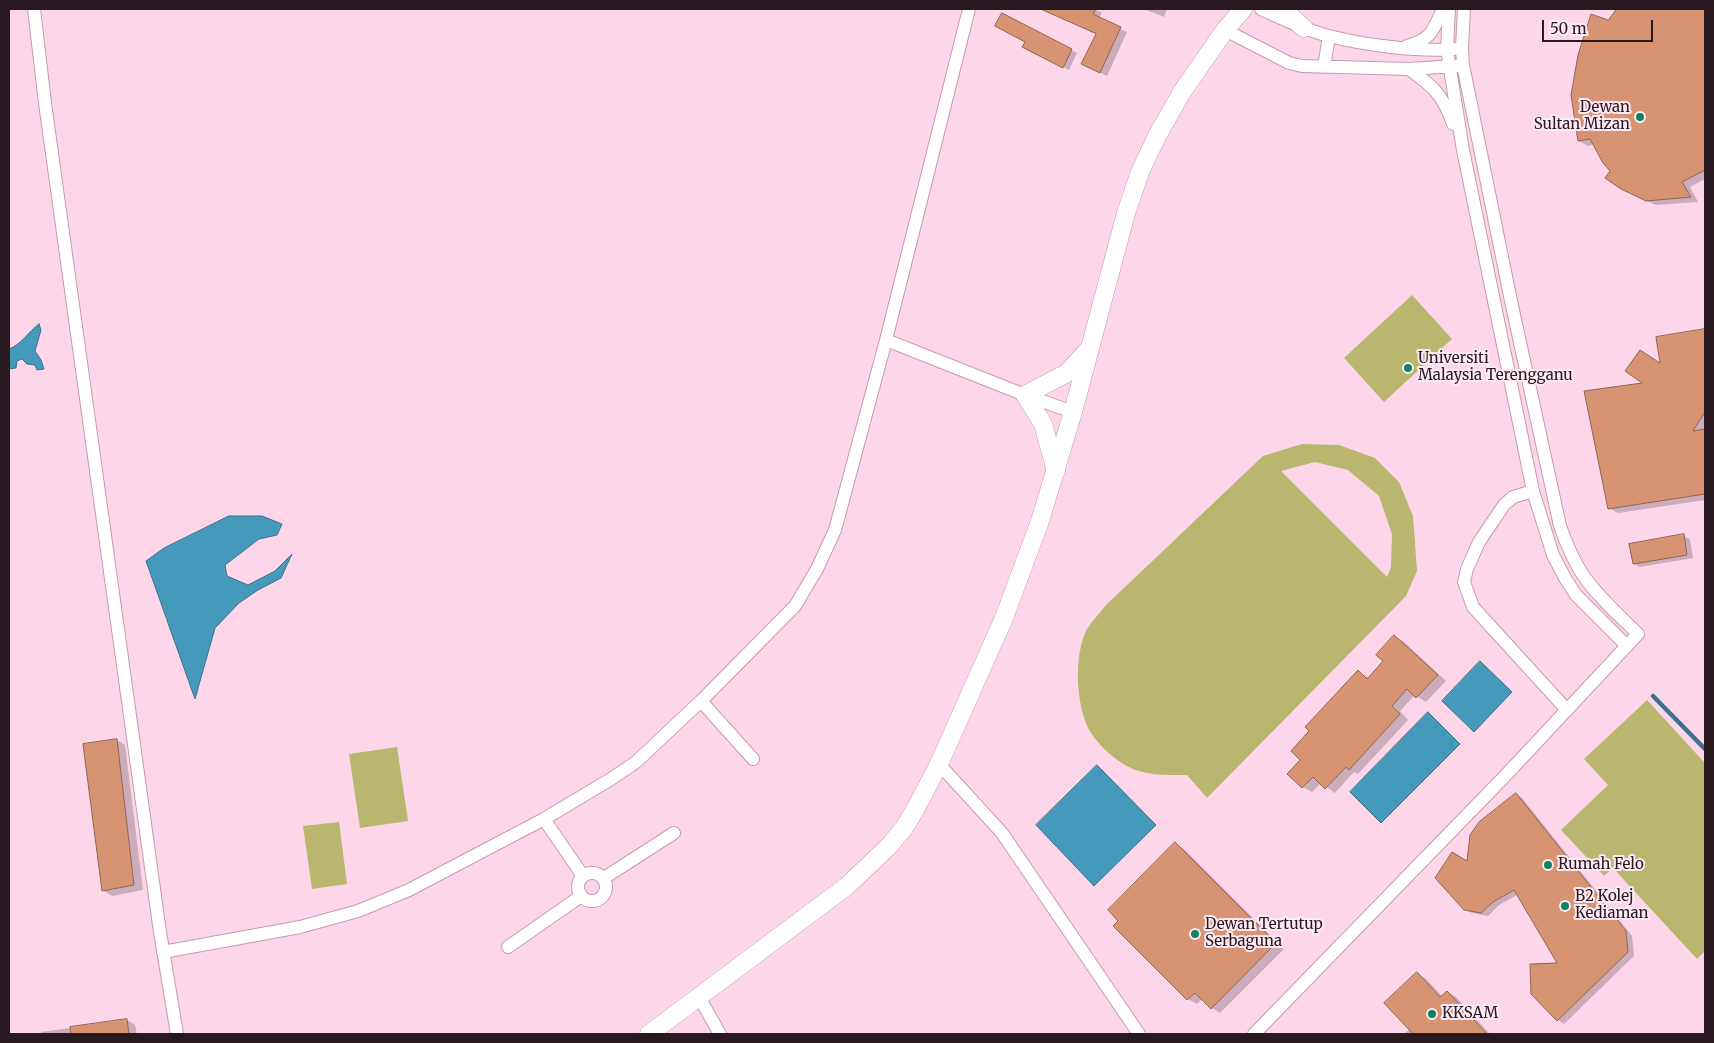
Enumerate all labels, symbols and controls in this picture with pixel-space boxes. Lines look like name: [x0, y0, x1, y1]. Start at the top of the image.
scale bar: [1544, 10, 1655, 42]
text: 50 m: [1550, 19, 1587, 38]
place label: Dewan Sultan Mizan: [1534, 99, 1630, 134]
marker: Dewan Sultan Mizan: [1634, 111, 1646, 123]
place label: Universiti Malaysia Terengganu: [1418, 350, 1573, 385]
marker: Universiti Malaysia Terengganu: [1402, 362, 1414, 374]
place label: Rumah Felo: [1558, 856, 1644, 874]
marker: Rumah Felo: [1542, 859, 1554, 871]
place label: B2 Kolej Kediaman: [1575, 888, 1648, 923]
marker: B2 Kolej Kediaman: [1559, 900, 1571, 912]
place label: Dewan Tertutup Serbaguna: [1205, 916, 1323, 951]
marker: Dewan Tertutup Serbaguna: [1189, 928, 1201, 940]
place label: KKSAM: [1442, 1005, 1498, 1023]
marker: KKSAM: [1426, 1008, 1438, 1020]

